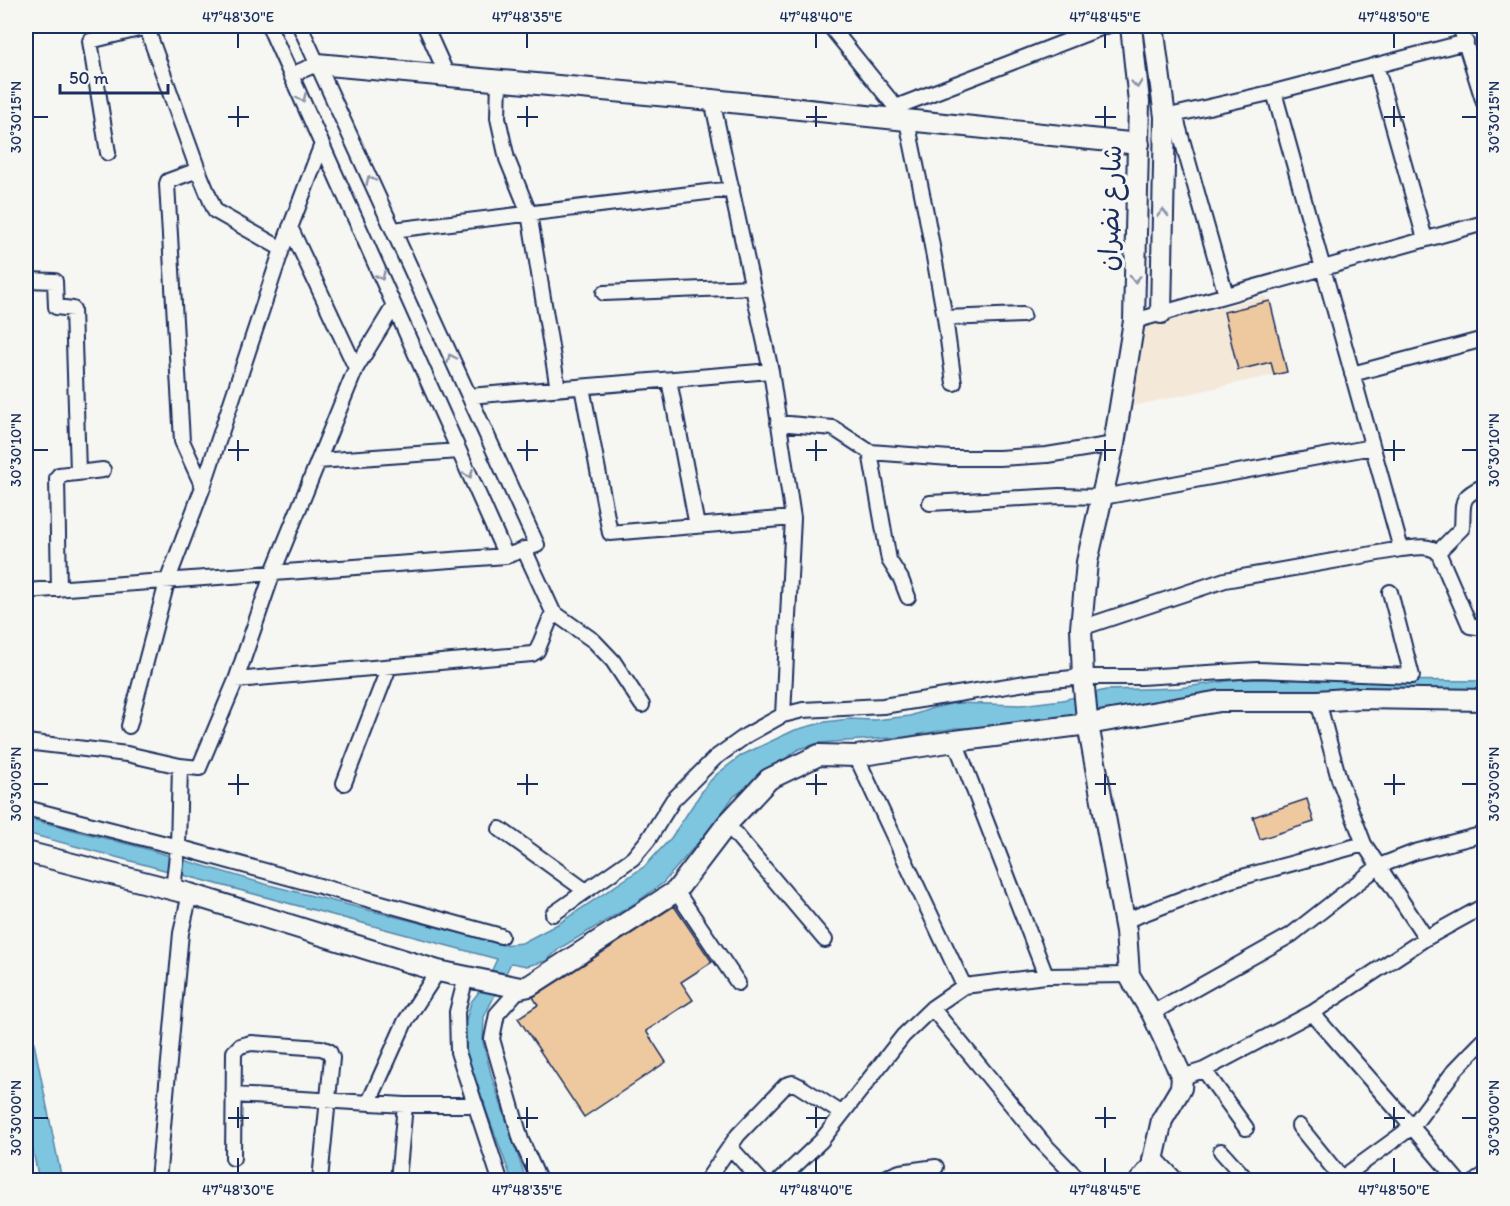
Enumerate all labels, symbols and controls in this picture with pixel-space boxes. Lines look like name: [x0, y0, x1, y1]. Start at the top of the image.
text: 47°48'30"E: [202, 8, 274, 26]
text: 47°48'35"E: [492, 8, 562, 26]
text: 47°48'40"E: [780, 8, 852, 26]
text: 47°48'45"E: [1069, 8, 1141, 26]
text: 47°48'50"E: [1358, 8, 1430, 26]
scale bar: [60, 57, 168, 95]
text: 50 m: [69, 67, 109, 89]
one-way arrow: [1130, 79, 1143, 88]
text: 30°30'15"N: [7, 81, 25, 153]
text: 30°30'15"N: [1485, 81, 1503, 153]
one-way arrow: [294, 92, 306, 103]
street label: شارع نضران: [1092, 144, 1130, 272]
one-way arrow: [366, 176, 378, 187]
one-way arrow: [1157, 208, 1169, 217]
one-way arrow: [374, 270, 386, 281]
one-way arrow: [1129, 274, 1141, 283]
one-way arrow: [447, 353, 459, 364]
text: 30°30'10"N: [7, 413, 25, 487]
text: 30°30'10"N: [1485, 413, 1503, 487]
one-way arrow: [462, 467, 474, 478]
text: 30°30'05"N: [7, 747, 25, 821]
text: 30°30'05"N: [1485, 747, 1503, 821]
text: 30°30'00"N: [7, 1080, 25, 1156]
text: 30°30'00"N: [1485, 1080, 1503, 1156]
text: 47°48'30"E: [202, 1181, 274, 1199]
text: 47°48'35"E: [492, 1181, 562, 1199]
text: 47°48'40"E: [780, 1181, 852, 1199]
text: 47°48'45"E: [1069, 1181, 1141, 1199]
text: 47°48'50"E: [1358, 1181, 1430, 1199]

